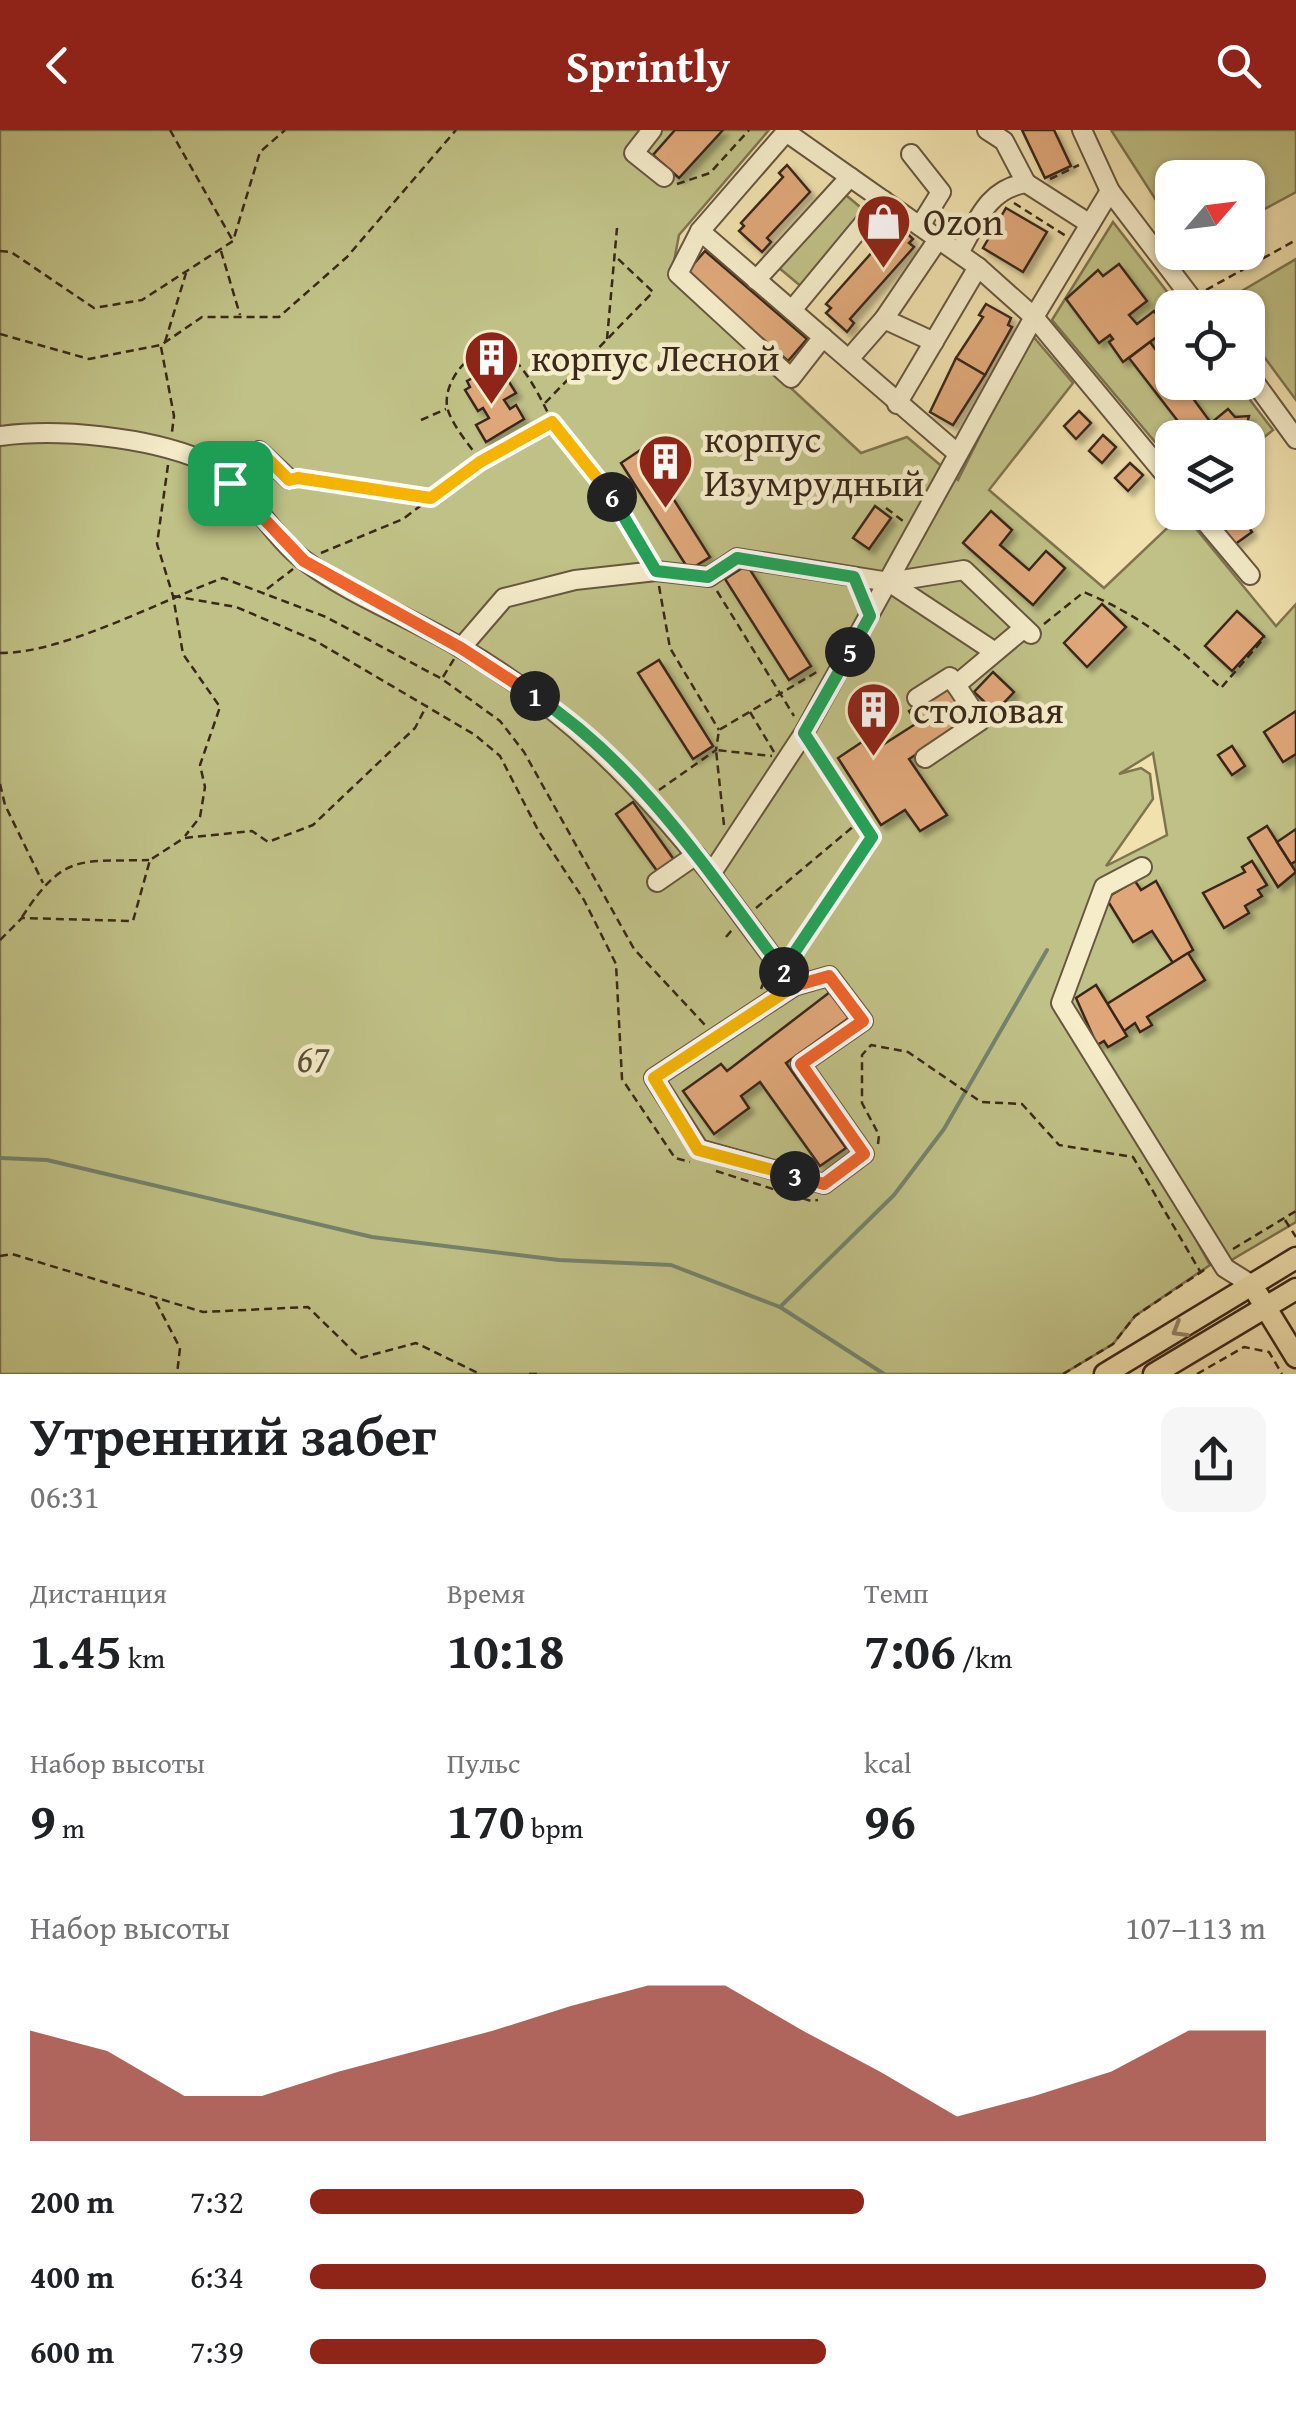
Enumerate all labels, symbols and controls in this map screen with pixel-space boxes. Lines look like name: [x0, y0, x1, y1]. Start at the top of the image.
text: Sprintly: [566, 33, 730, 98]
icon: back: [30, 38, 85, 93]
icon: search: [1211, 38, 1266, 93]
north arrow: [1155, 160, 1265, 270]
map controls: [1155, 160, 1265, 530]
shop icon: Ozon: [854, 192, 914, 271]
place label: Ozon: [923, 193, 1003, 249]
button: locate: [1155, 290, 1265, 400]
building icon: корпус Лесной: [462, 328, 522, 407]
place label: корпус Лесной: [531, 329, 780, 385]
place label: корпус Изумрудный: [704, 410, 924, 510]
button: layers: [1155, 420, 1265, 530]
building icon: корпус Изумрудный: [635, 431, 695, 510]
pin: [188, 441, 273, 526]
icon: arrive: [203, 456, 258, 511]
pin: 6: [587, 472, 637, 522]
text: 6: [605, 476, 619, 517]
pin: 5: [825, 627, 875, 677]
text: 5: [843, 631, 857, 672]
pin: 1: [510, 671, 560, 721]
text: 1: [528, 675, 542, 716]
building icon: столовая: [844, 680, 904, 759]
place label: столовая: [913, 681, 1064, 737]
pin: 2: [759, 947, 809, 997]
text: 2: [777, 951, 791, 992]
park label: 67: [297, 1030, 330, 1086]
pin: 3: [770, 1151, 820, 1201]
text: 3: [788, 1155, 802, 1196]
one-way arrow: [1171, 1318, 1189, 1337]
text: Утренний забег: [30, 1395, 436, 1475]
button: share: [1161, 1407, 1266, 1512]
text: 06:31: [30, 1473, 99, 1520]
text: Дистанция: [30, 1572, 167, 1613]
text: Время: [447, 1572, 525, 1613]
text: Темп: [864, 1572, 929, 1613]
text: 1.45: [30, 1613, 122, 1686]
text: 10:18: [447, 1613, 565, 1686]
text: 7:06: [864, 1613, 956, 1686]
text: km: [122, 1637, 165, 1678]
text: /km: [956, 1637, 1012, 1678]
text: Набор высоты: [30, 1742, 205, 1783]
text: Пульс: [447, 1742, 520, 1783]
text: kcal: [864, 1742, 912, 1783]
text: 9: [30, 1783, 56, 1856]
text: 170: [447, 1783, 525, 1856]
text: 96: [864, 1783, 916, 1856]
text: m: [56, 1807, 85, 1848]
text: bpm: [525, 1807, 583, 1848]
text: Набор высоты: [30, 1904, 230, 1951]
text: 107–113 m: [1125, 1904, 1266, 1951]
text: 200 m: [30, 2178, 114, 2225]
text: 7:32: [190, 2178, 244, 2225]
text: 400 m: [30, 2253, 114, 2300]
text: 6:34: [190, 2253, 244, 2300]
text: 600 m: [30, 2328, 114, 2375]
text: 7:39: [190, 2328, 244, 2375]

